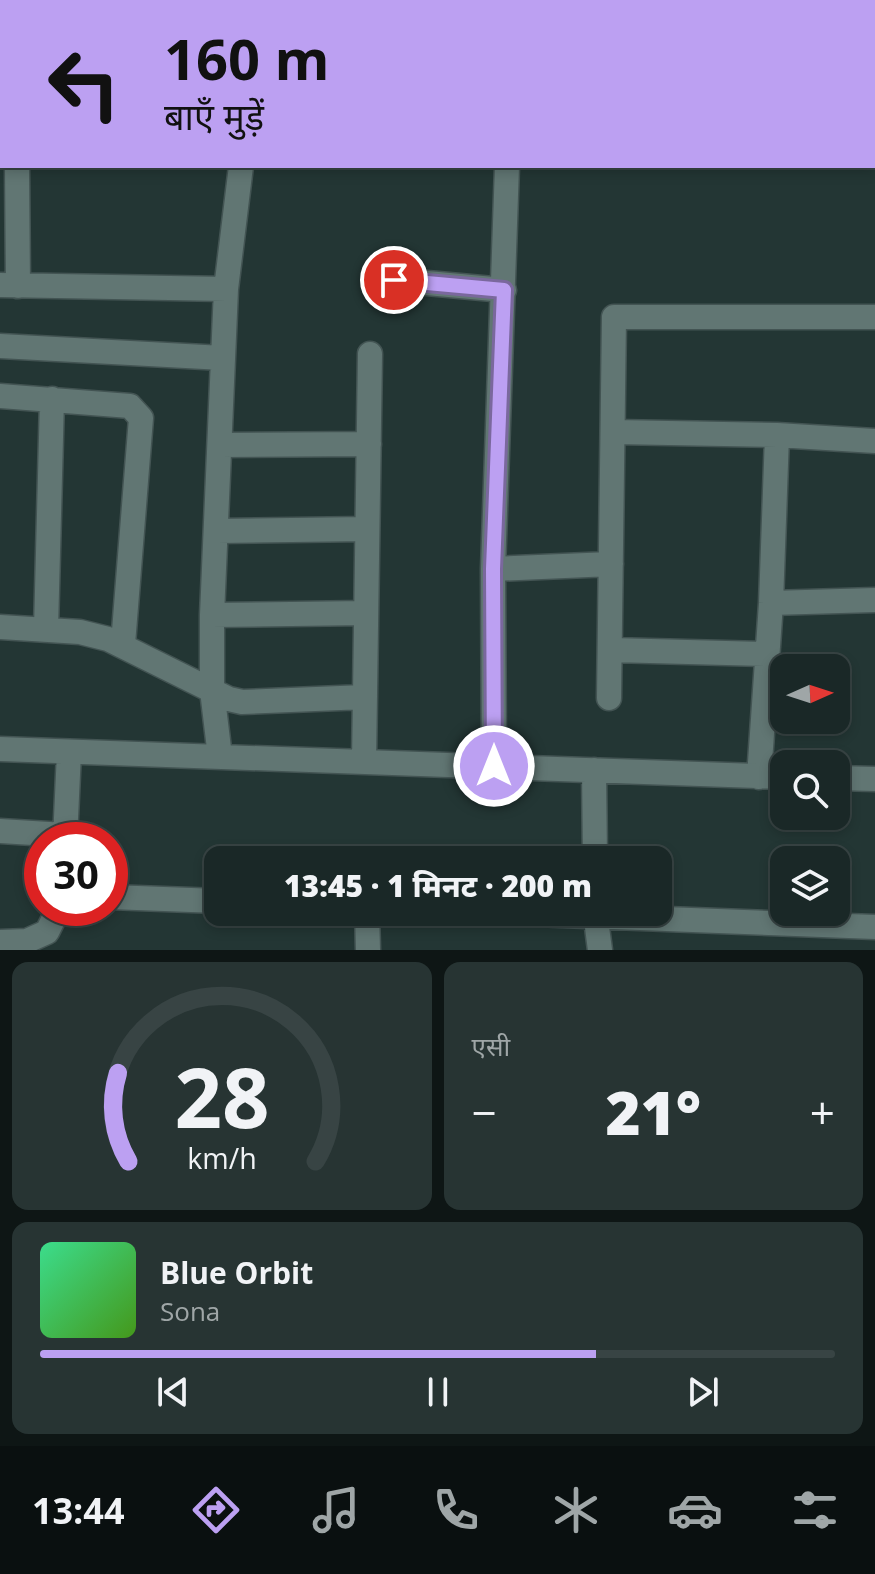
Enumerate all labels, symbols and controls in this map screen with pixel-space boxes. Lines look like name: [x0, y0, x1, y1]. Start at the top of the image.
text: 160 m: [164, 20, 330, 96]
icon: left: [32, 32, 136, 136]
text: बाएँ मुड़ें: [164, 92, 264, 141]
pin: [360, 246, 428, 314]
icon: arrive: [372, 258, 416, 302]
north arrow: [770, 654, 850, 734]
map controls: [770, 654, 850, 926]
position arrow: [452, 724, 536, 808]
button: search: [770, 750, 850, 830]
speed limit sign: 30: [24, 822, 128, 926]
button: layers: [770, 846, 850, 926]
text: 13:45 · 1 मिनट · 200 m: [284, 865, 592, 906]
text: एसी: [472, 1028, 510, 1064]
text: 28: [174, 1039, 269, 1152]
text: 21°: [605, 1071, 701, 1153]
text: −: [472, 1082, 497, 1142]
text: +: [810, 1082, 835, 1142]
text: km/h: [187, 1138, 256, 1177]
text: Blue Orbit: [160, 1252, 313, 1293]
text: Sona: [160, 1293, 220, 1329]
icon: previous: [151, 1370, 195, 1414]
icon: pause: [416, 1370, 460, 1414]
icon: next: [681, 1370, 725, 1414]
icon: directions: [188, 1482, 244, 1538]
icon: music: [308, 1482, 364, 1538]
icon: phone: [428, 1482, 484, 1538]
icon: climate: [548, 1482, 604, 1538]
icon: car: [667, 1482, 723, 1538]
icon: filters: [787, 1482, 843, 1538]
text: 13:44: [32, 1486, 124, 1535]

